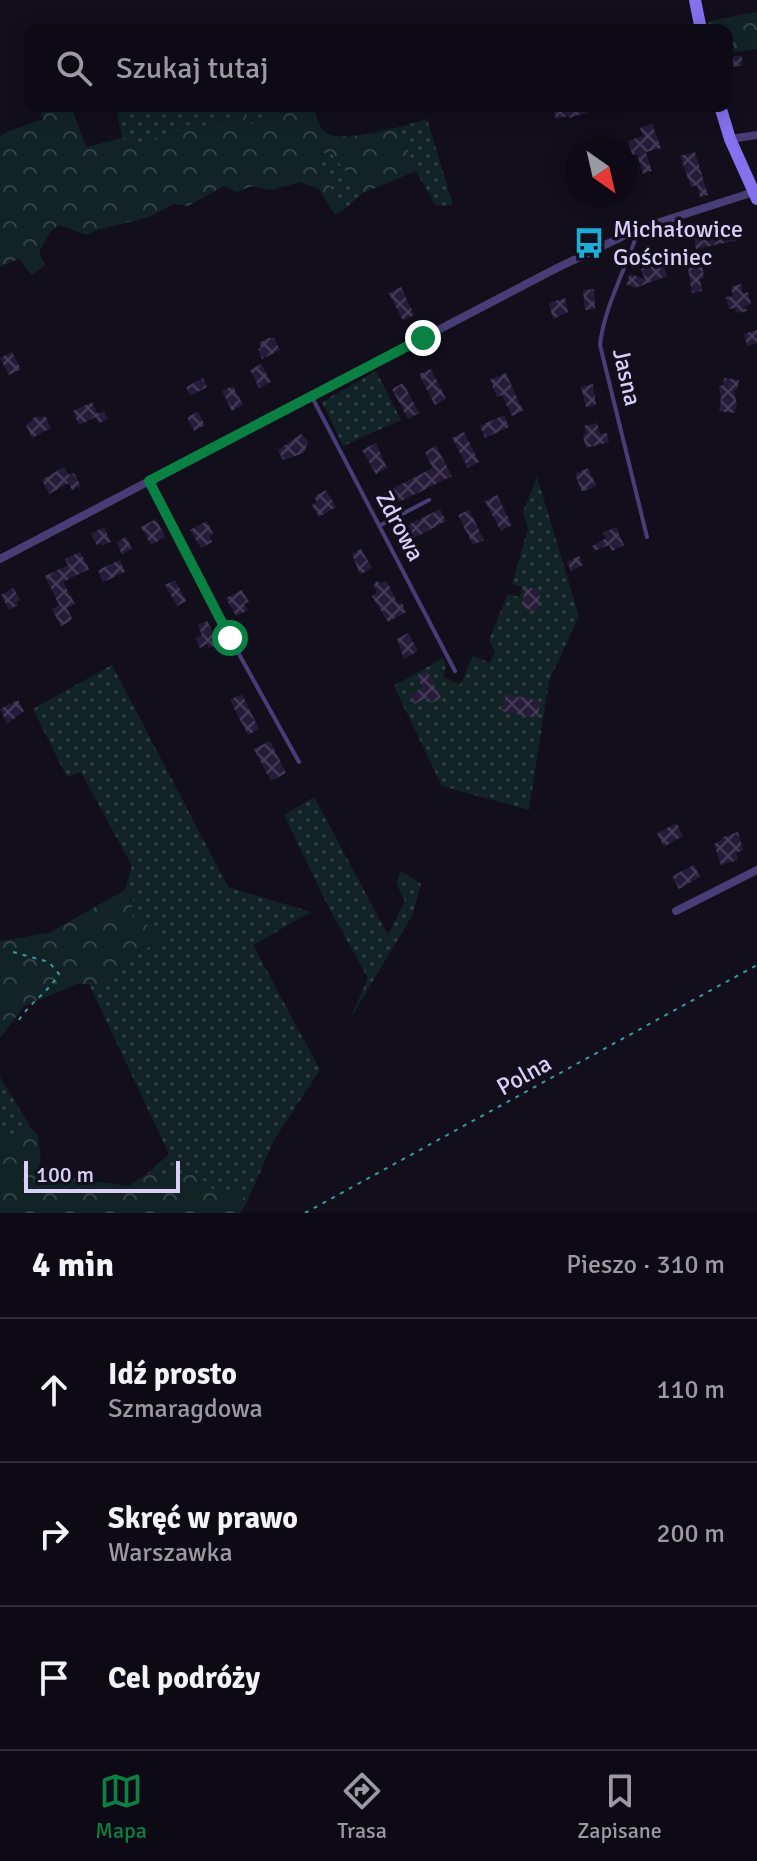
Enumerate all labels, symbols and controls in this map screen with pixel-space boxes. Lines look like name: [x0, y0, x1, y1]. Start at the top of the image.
search box: [24, 24, 733, 112]
icon: search: [52, 46, 96, 90]
text: Szukaj tutaj: [116, 50, 269, 87]
north arrow: [565, 136, 637, 208]
place label: Michałowice Gościniec: [613, 214, 743, 272]
bus stop icon: Michałowice Gościniec: [572, 226, 606, 260]
route end: [405, 320, 441, 356]
street label: Jasna: [606, 345, 648, 409]
street label: Zdrowa: [369, 486, 431, 566]
route start: [212, 620, 248, 656]
street label: Polna: [491, 1048, 557, 1102]
scale bar: [24, 1157, 180, 1193]
text: 100 m: [36, 1161, 94, 1188]
text: 4 min: [32, 1244, 114, 1286]
text: Pieszo · 310 m: [566, 1249, 725, 1281]
text: Idź prosto: [108, 1356, 237, 1393]
icon: ahead: [32, 1368, 76, 1412]
text: 110 m: [656, 1374, 725, 1406]
text: Szmaragdowa: [108, 1393, 263, 1425]
text: Skręć w prawo: [108, 1500, 298, 1537]
icon: right: [32, 1512, 76, 1556]
text: 200 m: [656, 1518, 725, 1550]
text: Warszawka: [108, 1537, 233, 1569]
icon: arrive: [32, 1656, 76, 1700]
text: Cel podróży: [108, 1660, 260, 1697]
tab: Mapa: [95, 1769, 147, 1844]
tab: Trasa: [337, 1769, 387, 1844]
tab: Zapisane: [577, 1769, 662, 1844]

